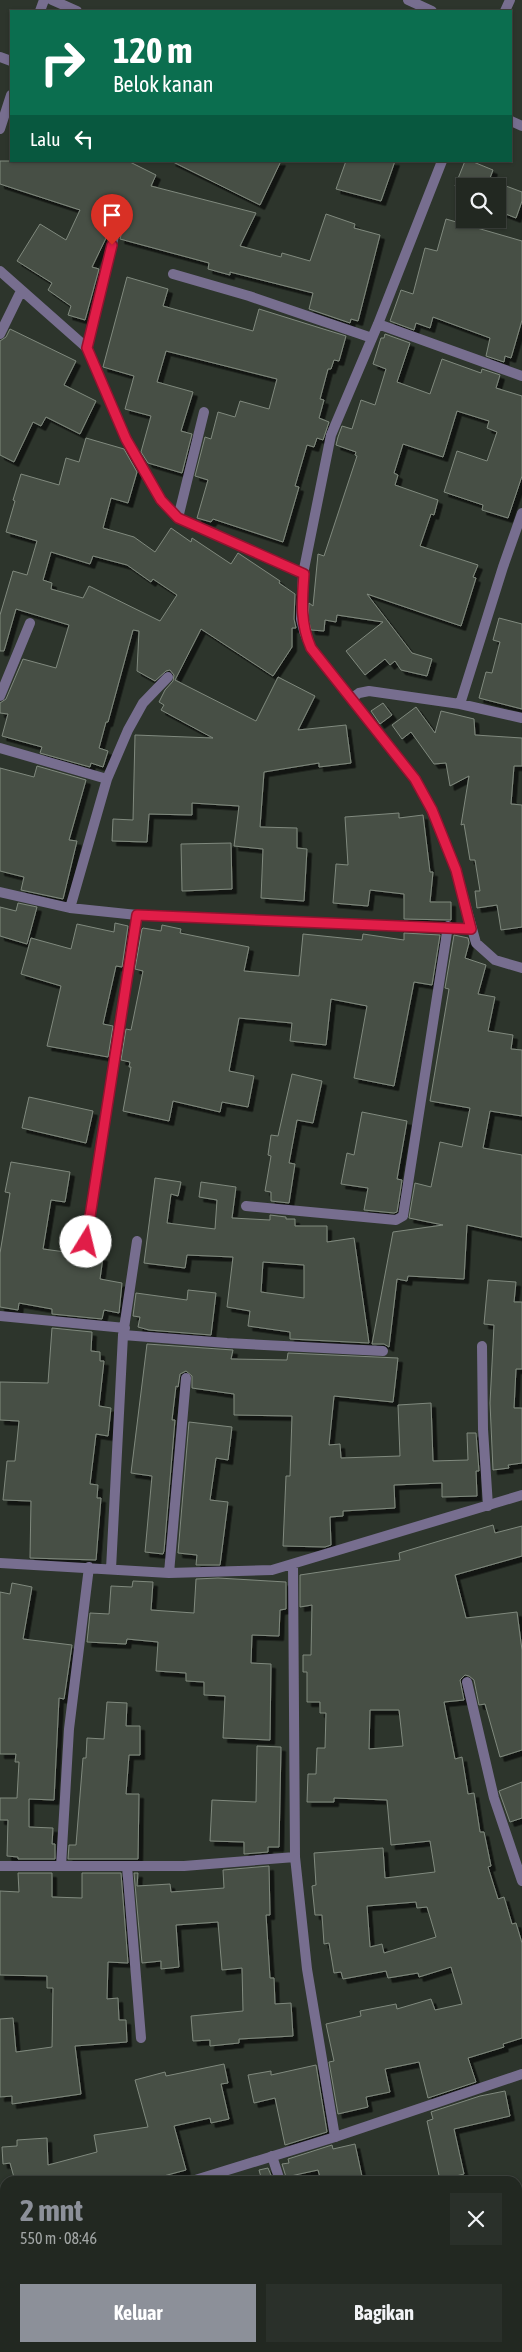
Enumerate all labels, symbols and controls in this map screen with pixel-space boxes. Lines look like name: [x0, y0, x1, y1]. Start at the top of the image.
icon: right: [30, 30, 95, 95]
text: 120 m: [113, 30, 192, 70]
text: Belok kanan: [113, 71, 214, 97]
icon: left: [70, 125, 98, 153]
text: Lalu: [30, 128, 60, 150]
map controls: [456, 178, 506, 228]
button: search: [456, 178, 506, 228]
pin: [91, 194, 133, 245]
icon: arrive: [98, 201, 126, 229]
position arrow: [59, 1215, 111, 1267]
text: 2 mnt: [20, 2193, 83, 2227]
button: close: [450, 2193, 502, 2245]
text: 550 m · 08:46: [20, 2229, 97, 2247]
button: Keluar: [20, 2284, 256, 2342]
button: Bagikan: [266, 2284, 502, 2342]

